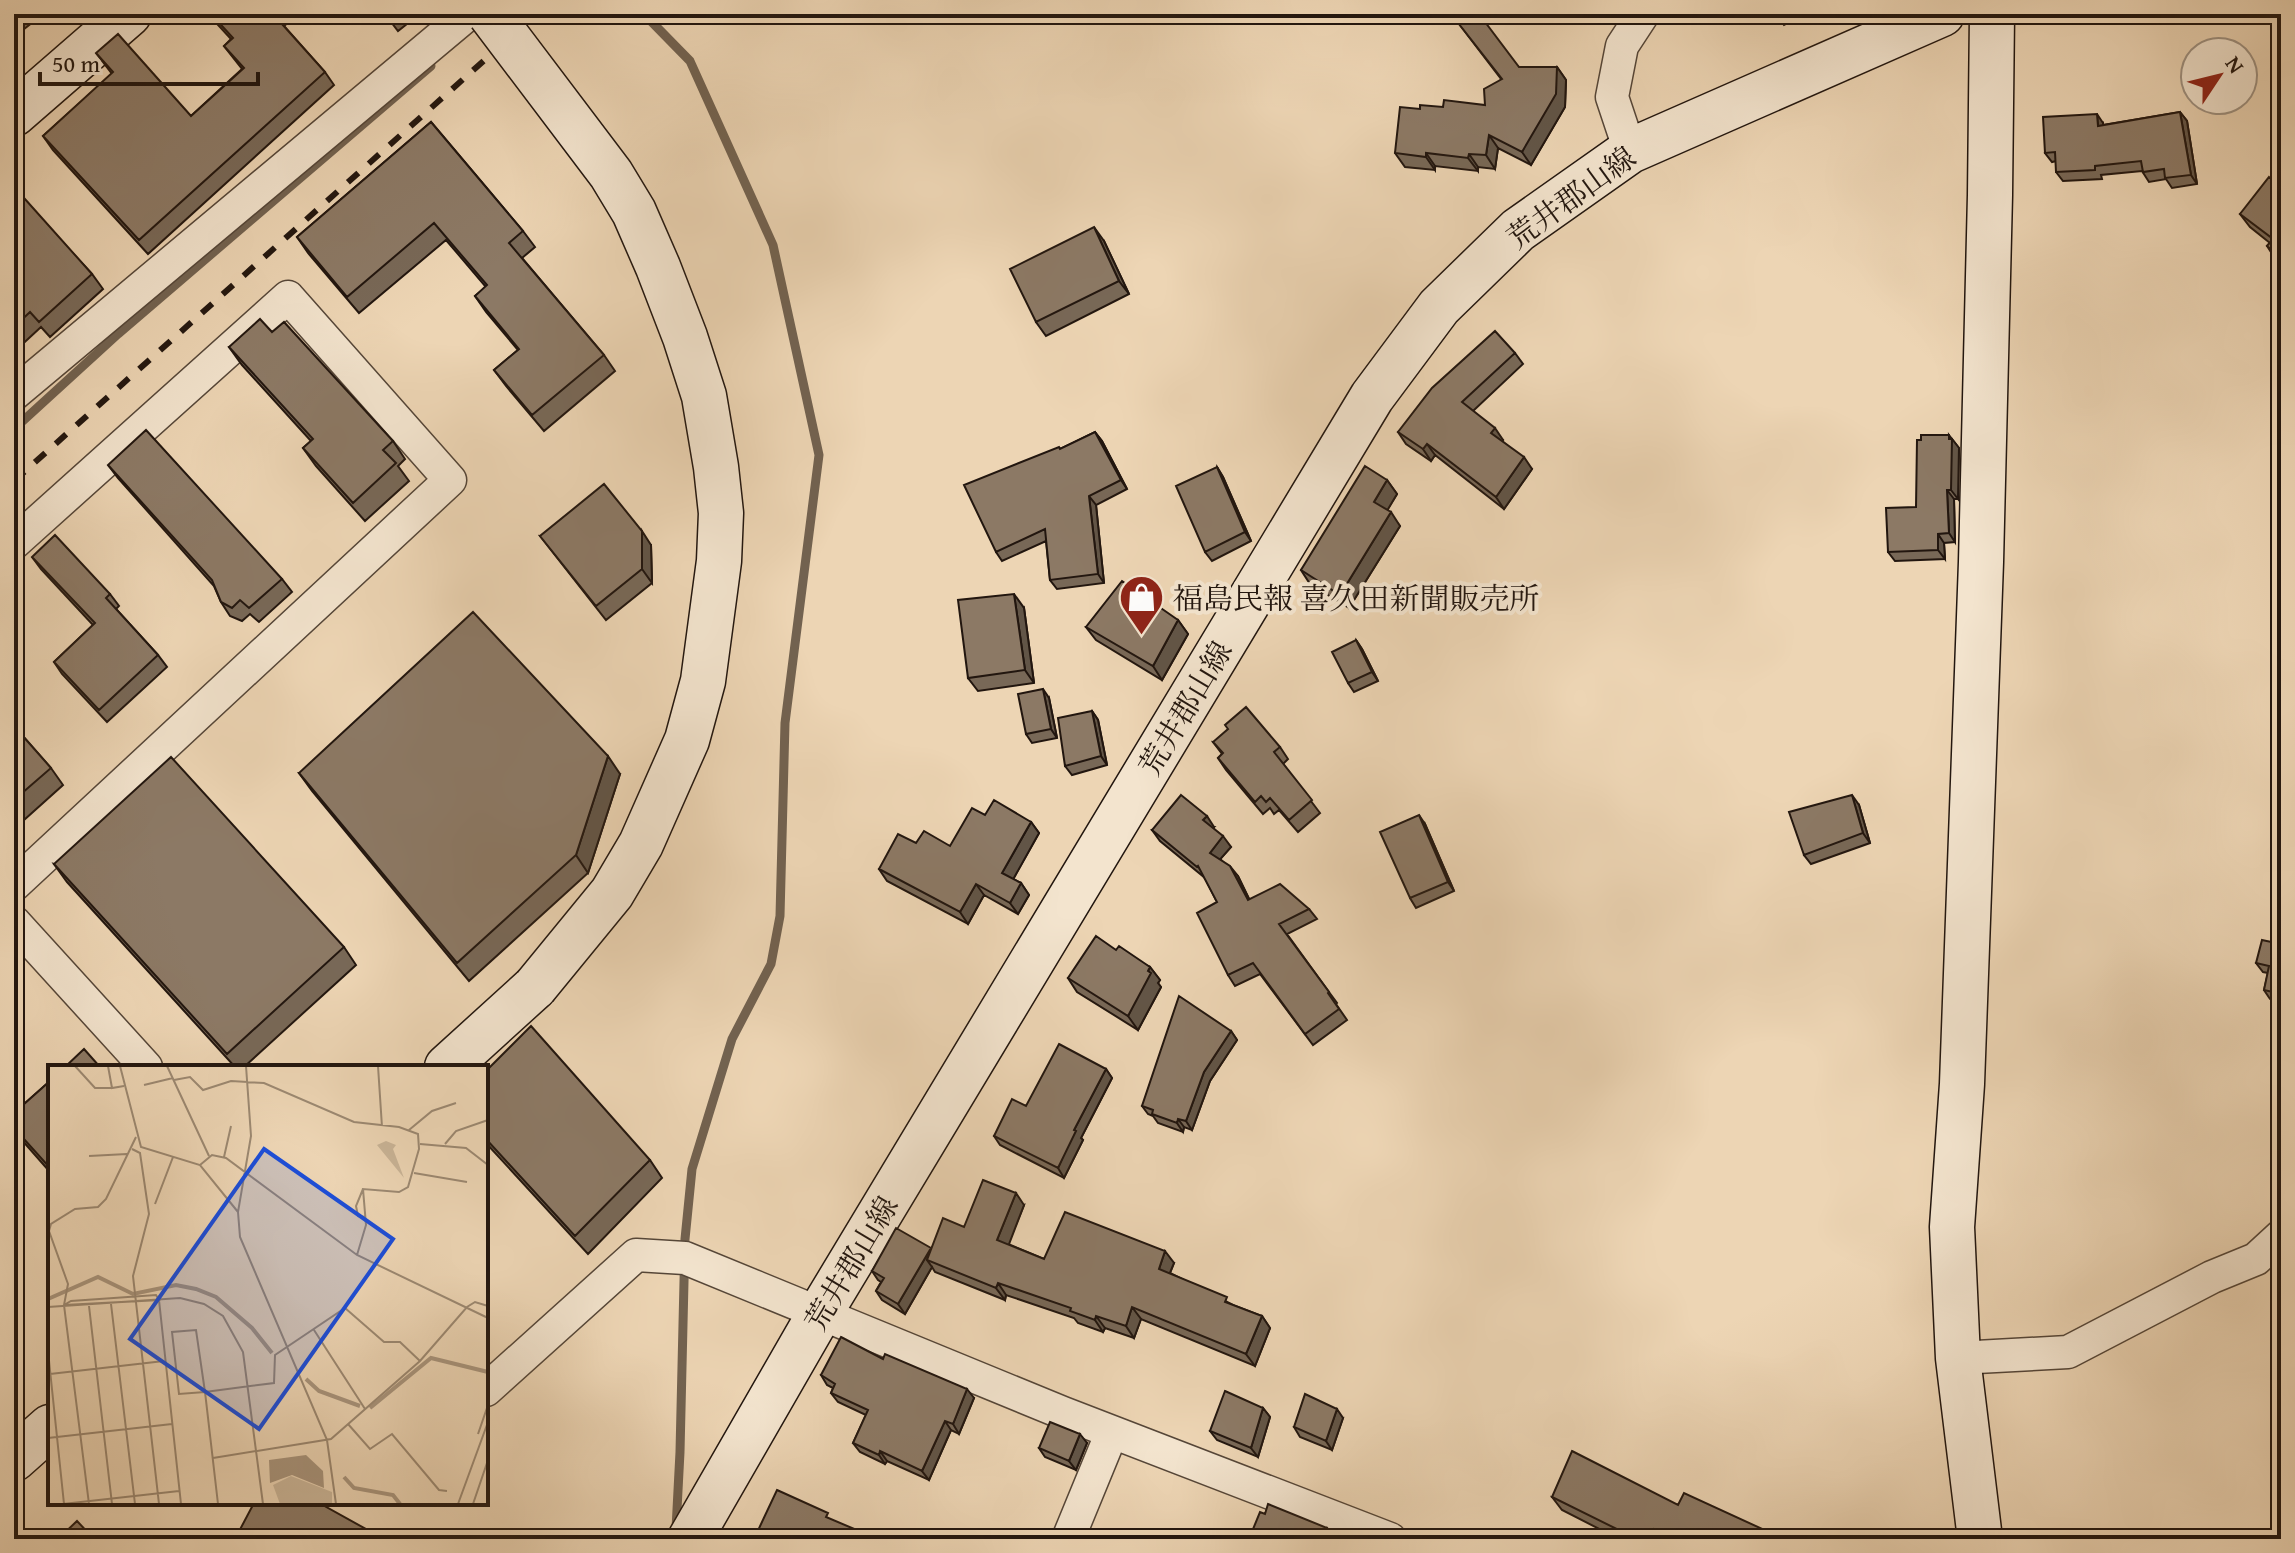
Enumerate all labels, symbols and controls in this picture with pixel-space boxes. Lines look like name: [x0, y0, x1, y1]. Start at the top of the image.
scale bar: [40, 36, 258, 86]
north arrow: [2179, 36, 2259, 116]
text: 50 m: [52, 46, 100, 81]
text: N: [2218, 49, 2253, 80]
street label: 荒井郡山線: [1497, 135, 1645, 259]
shop icon: 福島民報 喜久田新聞販売所: [1118, 574, 1166, 637]
place label: 福島民報 喜久田新聞販売所: [1173, 576, 1540, 620]
street label: 荒井郡山線: [1128, 632, 1242, 784]
inset map: [48, 1065, 488, 1505]
street label: 荒井郡山線: [794, 1187, 908, 1339]

